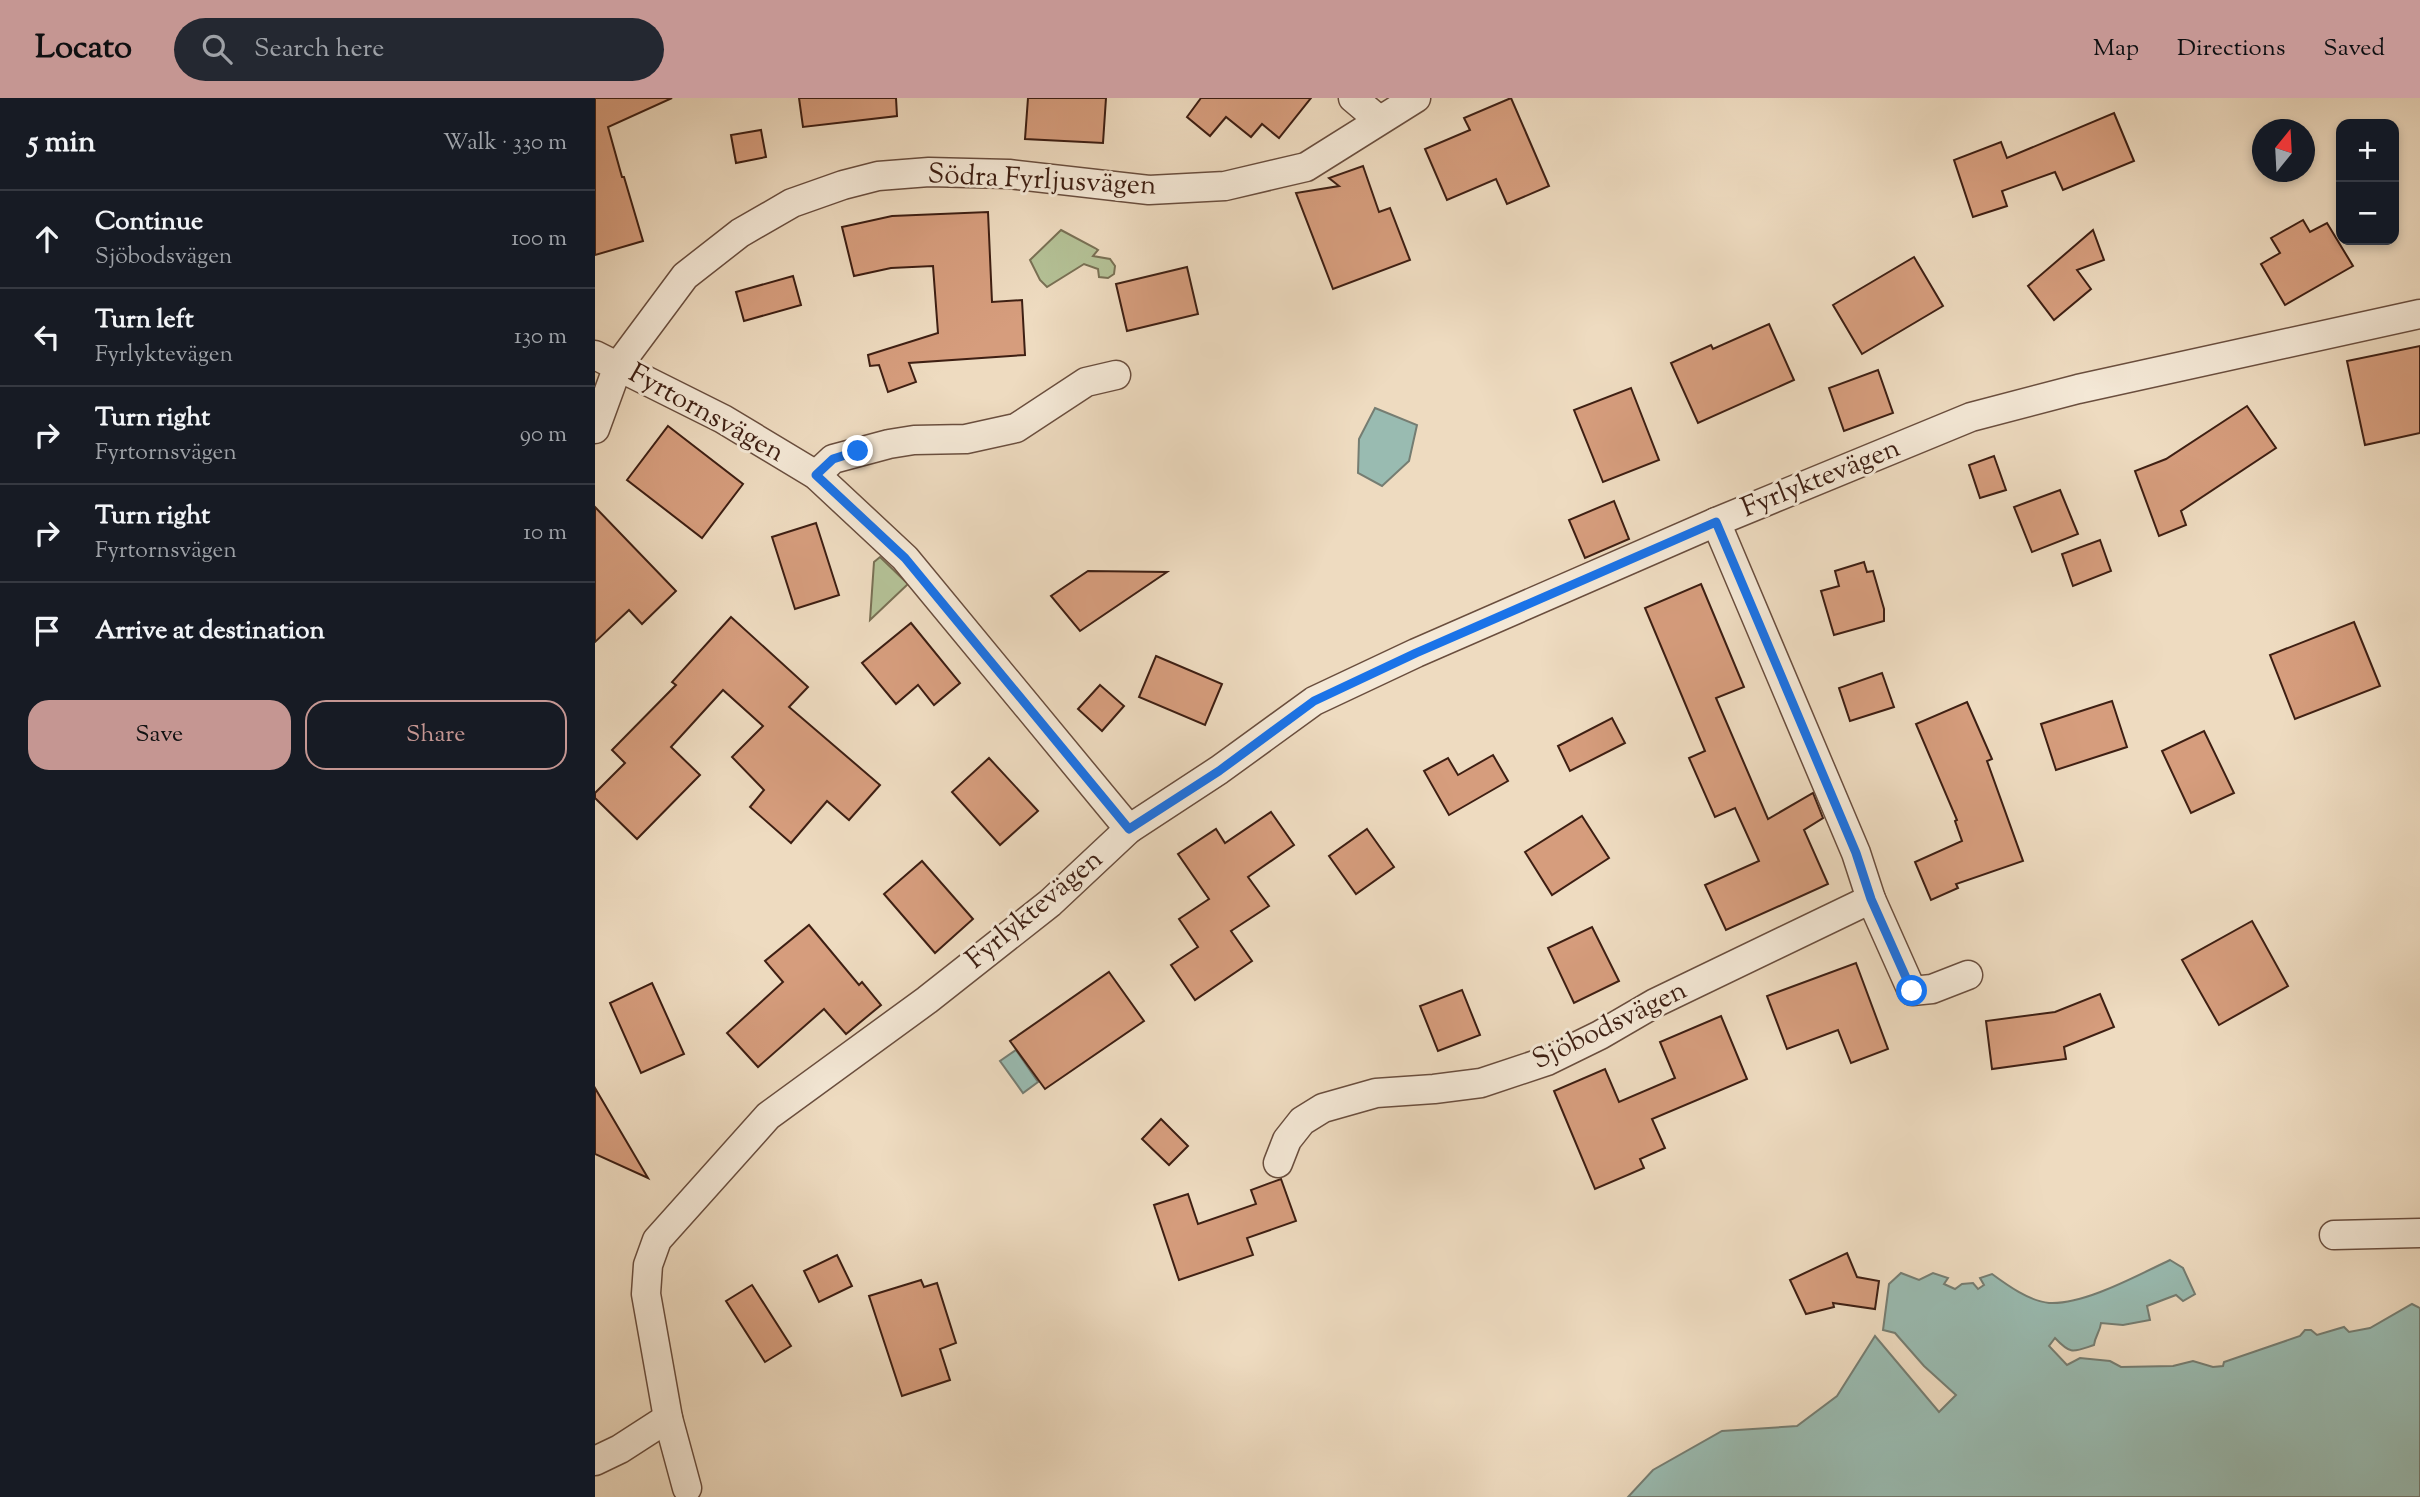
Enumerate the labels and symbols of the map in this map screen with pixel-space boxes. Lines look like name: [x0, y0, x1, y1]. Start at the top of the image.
north arrow: [2252, 119, 2315, 182]
street label: Södra Fyrljusvägen: [927, 155, 1157, 207]
street label: Fyrtornsvägen: [621, 355, 791, 473]
street label: Fyrlyktevägen: [1736, 429, 1906, 529]
route end: [842, 435, 873, 466]
street label: Fyrlyktevägen: [958, 841, 1112, 979]
street label: Sjöbodsvägen: [1526, 971, 1694, 1081]
route start: [1896, 975, 1927, 1006]

